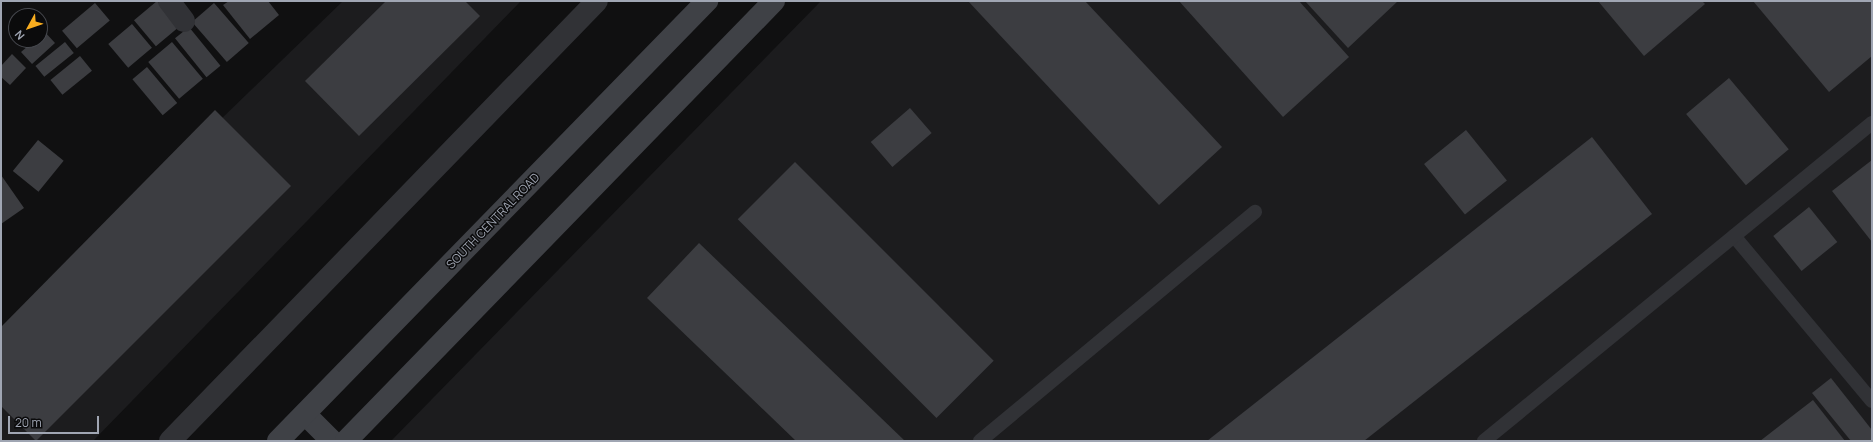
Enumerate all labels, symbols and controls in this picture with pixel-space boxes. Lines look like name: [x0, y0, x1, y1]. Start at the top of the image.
north arrow: [8, 8, 48, 48]
text: N: [11, 28, 27, 43]
street label: SOUTH CENTRAL ROAD: [443, 170, 543, 272]
scale bar: [10, 408, 101, 434]
text: 20 m: [15, 414, 42, 431]

